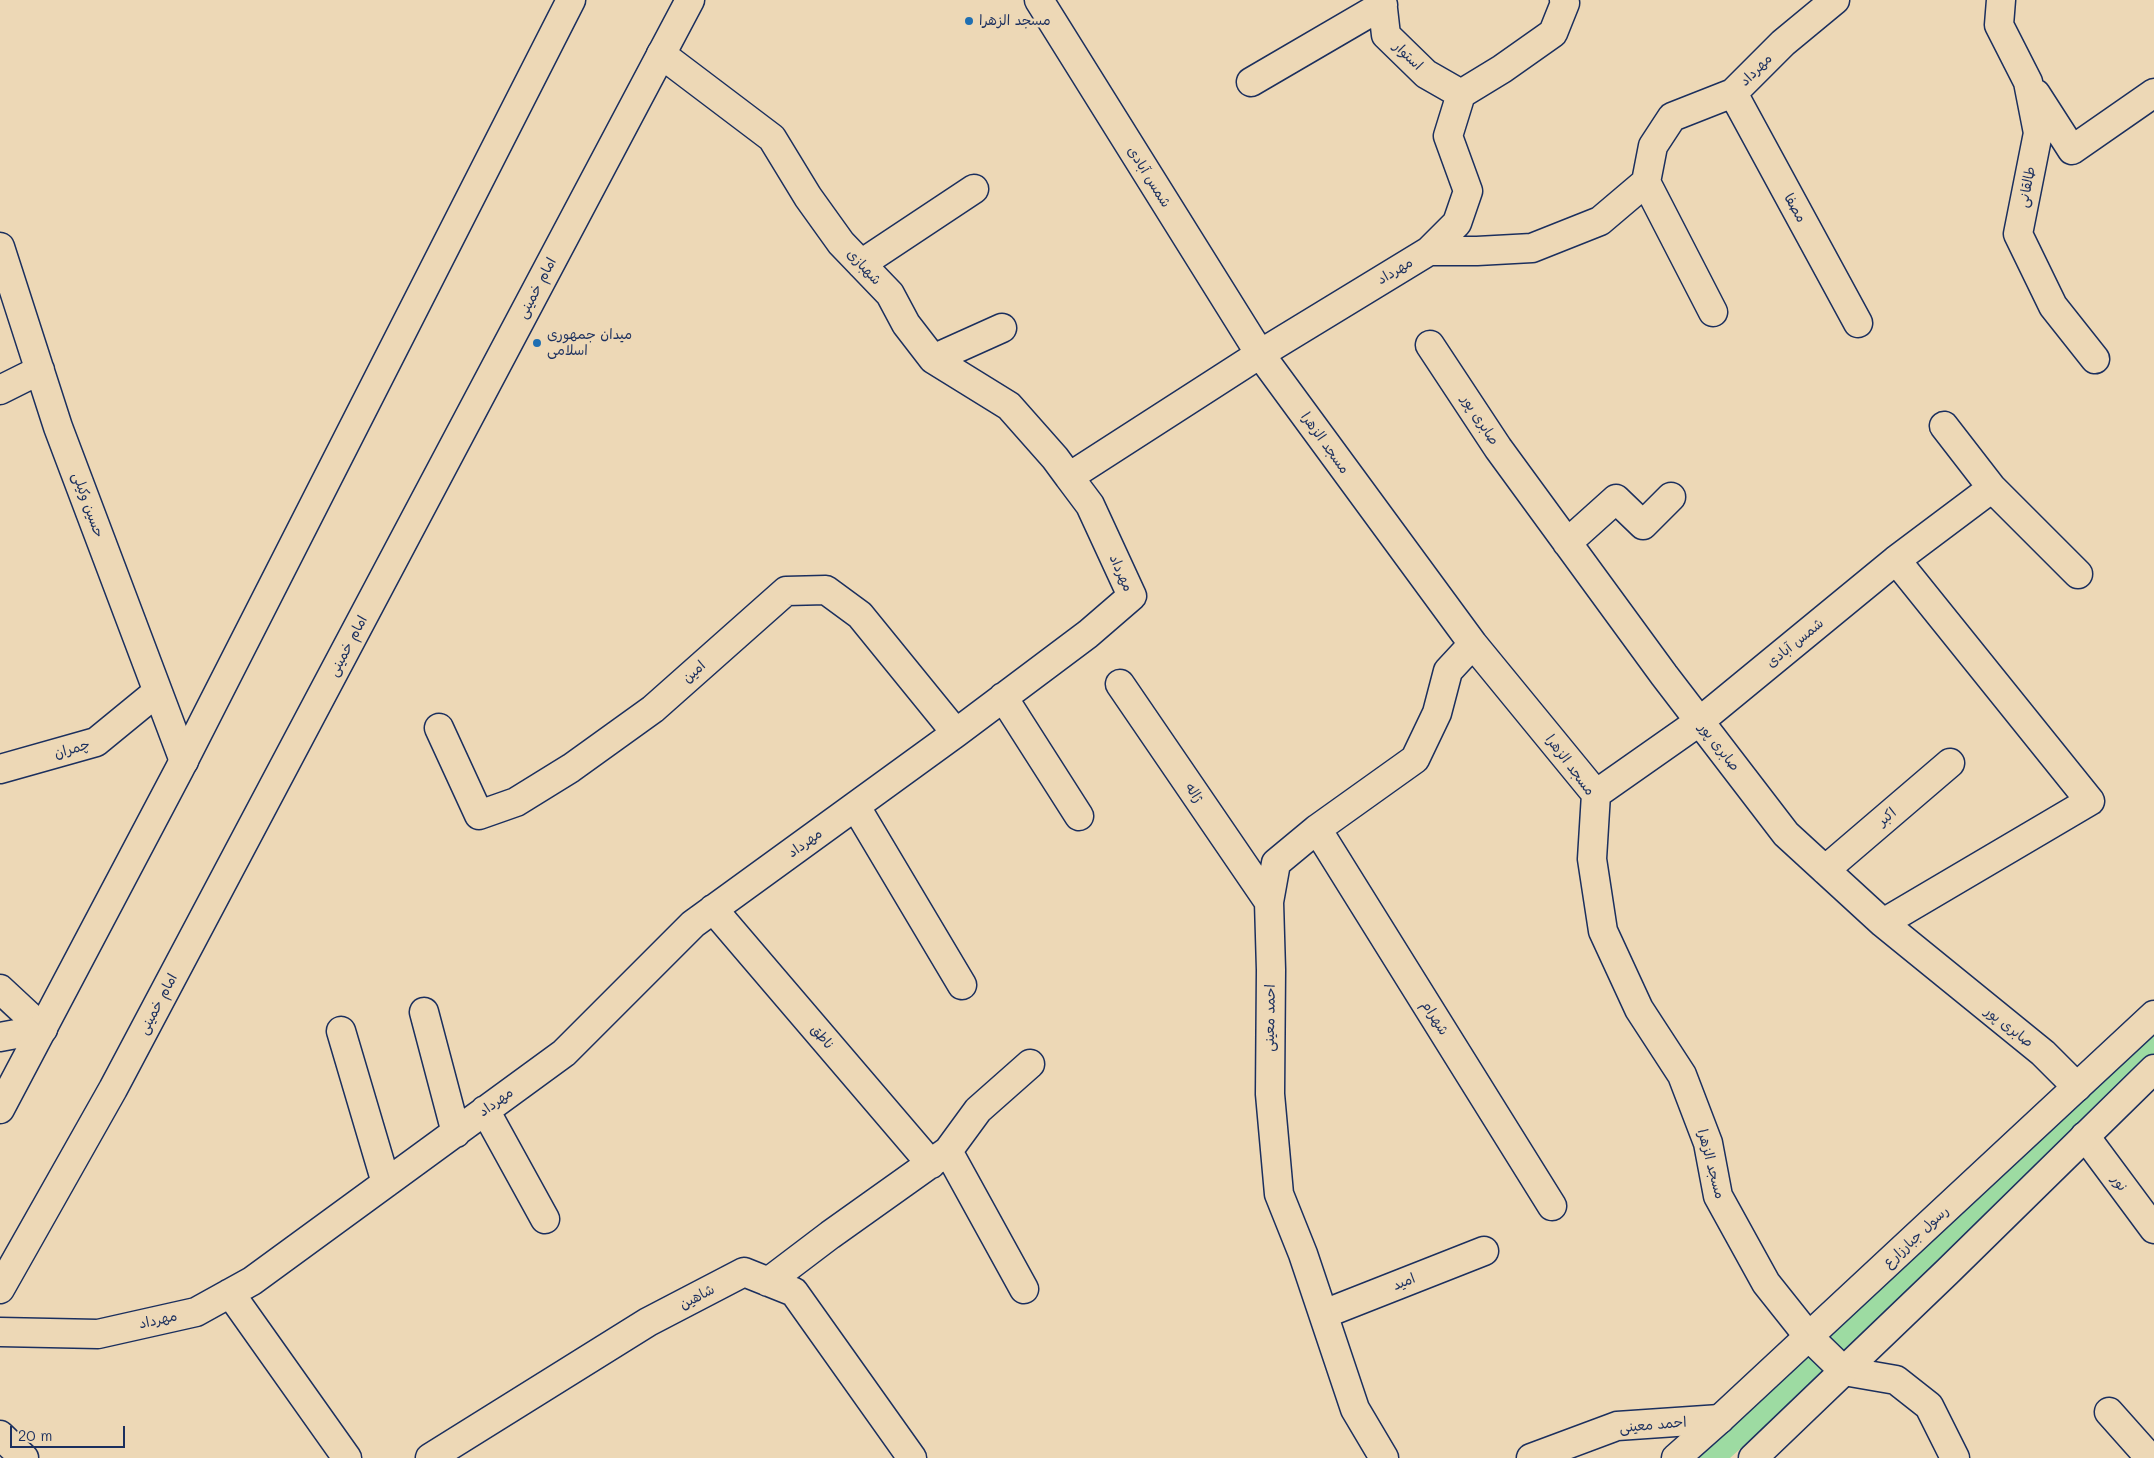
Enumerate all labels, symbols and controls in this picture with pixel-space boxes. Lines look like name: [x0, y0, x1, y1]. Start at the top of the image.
place label: مسجد الزهرا: [979, 13, 1051, 29]
marker: مسجد الزهرا: [963, 15, 975, 27]
street label: استوار: [1390, 38, 1426, 74]
street label: مهرداد: [1736, 50, 1776, 90]
street label: شمس آبادی: [1124, 143, 1174, 211]
street label: طالقانی: [2015, 165, 2039, 209]
street label: مصفا: [1780, 191, 1810, 225]
street label: شهبازی: [843, 246, 885, 288]
street label: مهرداد: [1374, 254, 1416, 288]
street label: امام خمینی: [514, 255, 560, 321]
place label: میدان جمهوری اسلامی: [547, 327, 632, 360]
marker: میدان جمهوری اسلامی: [531, 337, 543, 349]
street label: صابری پور: [1458, 392, 1502, 448]
street label: مسجد الزهرا: [1297, 409, 1353, 477]
street label: حسین وکیلی: [68, 470, 108, 540]
street label: مهرداد: [1105, 552, 1137, 594]
street label: امام خمینی: [325, 613, 371, 679]
street label: شمس آبادی: [1763, 615, 1827, 671]
street label: امین: [679, 657, 709, 687]
street label: صابری پور: [1695, 720, 1743, 774]
street label: مسجد الزهرا: [1542, 731, 1598, 799]
street label: چمران: [52, 736, 92, 762]
street label: ژاله: [1181, 780, 1207, 806]
street label: اکبر: [1874, 804, 1900, 830]
street label: مهرداد: [784, 825, 826, 861]
street label: امام خمینی: [135, 971, 181, 1037]
street label: احمد معینی: [1261, 984, 1279, 1052]
street label: شهرام: [1418, 998, 1452, 1038]
street label: صابری پور: [1982, 1003, 2036, 1051]
street label: ناطق: [807, 1021, 837, 1053]
street label: مهرداد: [475, 1084, 517, 1120]
street label: مسجد الزهرا: [1694, 1127, 1728, 1201]
street label: نور: [2107, 1171, 2131, 1195]
street label: رسول جبارزارع: [1880, 1202, 1952, 1272]
street label: امید: [1390, 1270, 1418, 1294]
street label: شاهین: [677, 1281, 717, 1313]
street label: مهرداد: [137, 1307, 179, 1333]
street label: احمد معینی: [1619, 1414, 1687, 1436]
scale bar: [12, 1416, 128, 1448]
text: 20 m: [18, 1425, 52, 1445]

